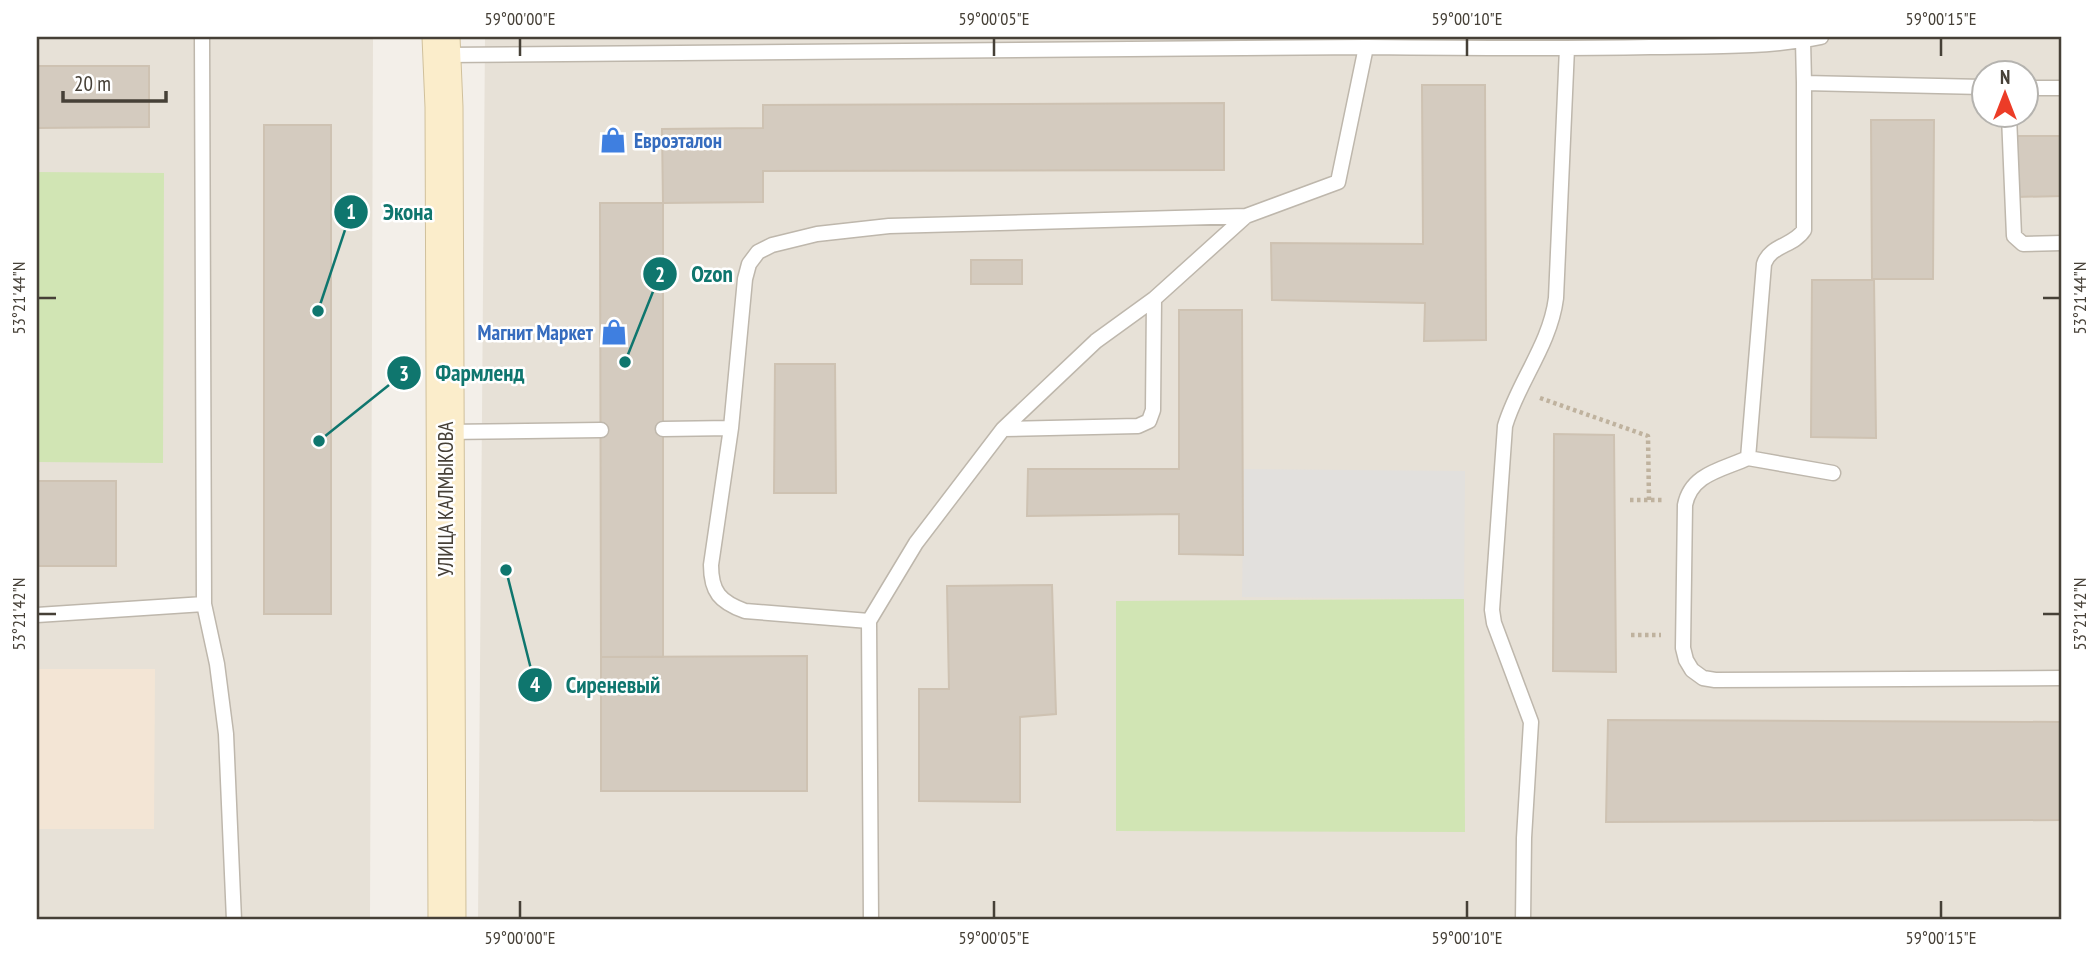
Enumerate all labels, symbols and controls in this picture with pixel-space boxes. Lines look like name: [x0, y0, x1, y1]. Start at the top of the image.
text: 59°00'00"E: [485, 7, 555, 30]
text: 59°00'05"E: [959, 7, 1029, 30]
text: 59°00'10"E: [1432, 7, 1502, 30]
text: 59°00'15"E: [1906, 7, 1976, 30]
scale bar: [63, 60, 166, 104]
north arrow: [1969, 60, 2039, 130]
text: N: [2000, 65, 2010, 89]
text: 20 m: [74, 70, 111, 97]
shop icon: Евроэталон: [598, 125, 628, 155]
place label: Евроэталон: [634, 127, 722, 154]
callout: Экона: [334, 190, 447, 234]
text: Экона: [383, 197, 433, 226]
text: 1: [346, 198, 356, 225]
callout: Ozon: [643, 252, 747, 296]
text: Ozon: [691, 259, 733, 288]
text: 2: [655, 261, 665, 288]
text: 53°21'44"N: [7, 262, 30, 334]
text: 53°21'44"N: [2068, 262, 2091, 334]
shop icon: Магнит Маркет: [599, 317, 629, 347]
place label: Магнит Маркет: [478, 319, 594, 346]
callout: Фармленд: [386, 351, 538, 395]
text: Фармленд: [436, 358, 525, 387]
text: 3: [399, 360, 409, 387]
street label: УЛИЦА КАЛМЫКОВА: [432, 421, 459, 576]
text: 53°21'42"N: [7, 578, 30, 650]
text: 53°21'42"N: [2068, 578, 2091, 650]
callout: Сиреневый: [517, 663, 675, 707]
text: Сиреневый: [566, 670, 660, 699]
text: 4: [530, 671, 540, 698]
text: 59°00'00"E: [485, 926, 555, 949]
text: 59°00'05"E: [959, 926, 1029, 949]
text: 59°00'10"E: [1432, 926, 1502, 949]
text: 59°00'15"E: [1906, 926, 1976, 949]

